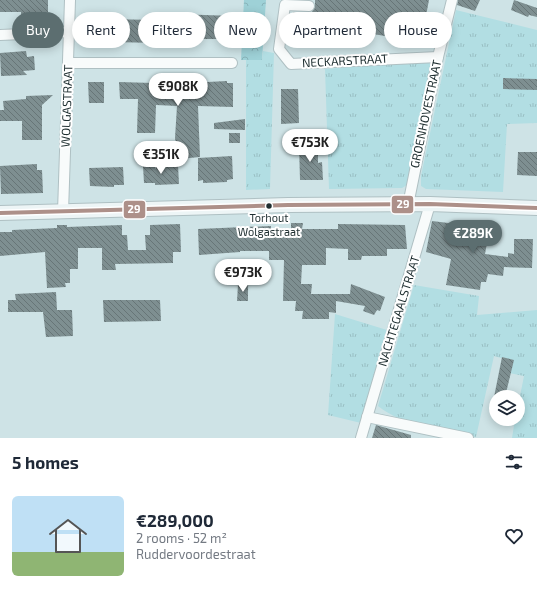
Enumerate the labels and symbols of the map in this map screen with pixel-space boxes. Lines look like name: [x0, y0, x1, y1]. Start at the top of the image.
street label: NECKARSTRAAT: [302, 51, 388, 69]
street label: GROENHOVESTRAAT: [407, 58, 443, 169]
street label: WOLGASTRAAT: [58, 64, 74, 148]
pin: €908K: [150, 73, 206, 107]
pin: €753K: [282, 129, 338, 163]
pin: €351K: [133, 141, 189, 175]
line badge: 29: [391, 195, 414, 214]
text: 29: [397, 197, 409, 210]
line badge: 29: [123, 200, 146, 219]
marker: Torhout Wolgastraat: [264, 201, 274, 211]
text: 29: [128, 202, 140, 215]
place label: Torhout Wolgastraat: [238, 211, 300, 238]
pin: €289K: [445, 220, 501, 254]
street label: NACHTEGAALSTRAAT: [374, 254, 422, 368]
pin: €973K: [215, 259, 271, 293]

